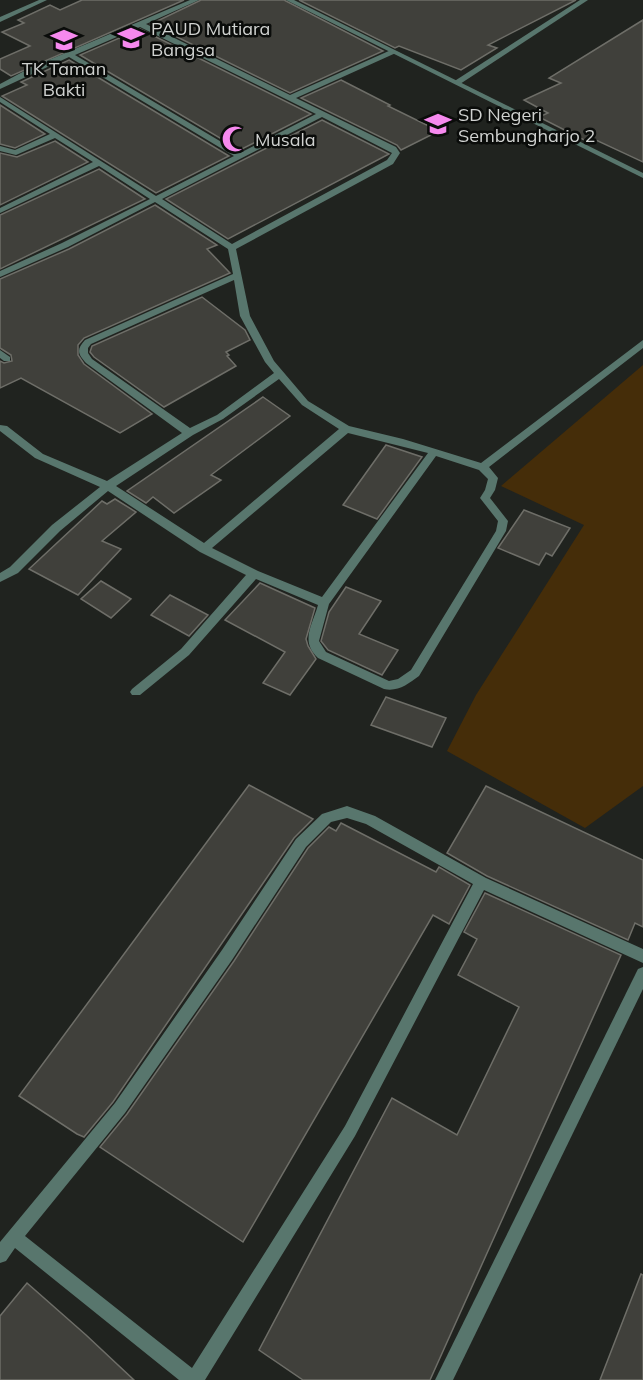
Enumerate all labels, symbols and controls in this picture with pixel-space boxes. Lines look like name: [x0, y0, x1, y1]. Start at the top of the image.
place label: PAUD Mutiara Bangsa: [151, 17, 270, 61]
school or university icon: PAUD Mutiara Bangsa: [116, 23, 146, 53]
school or university icon: TK Taman Bakti: [49, 25, 79, 55]
place label: TK Taman Bakti: [22, 57, 106, 101]
place label: SD Negeri Sembungharjo 2: [458, 103, 595, 147]
school or university icon: SD Negeri Sembungharjo 2: [423, 109, 453, 139]
mosque icon: Musala: [220, 124, 250, 154]
place label: Musala: [255, 128, 316, 151]

